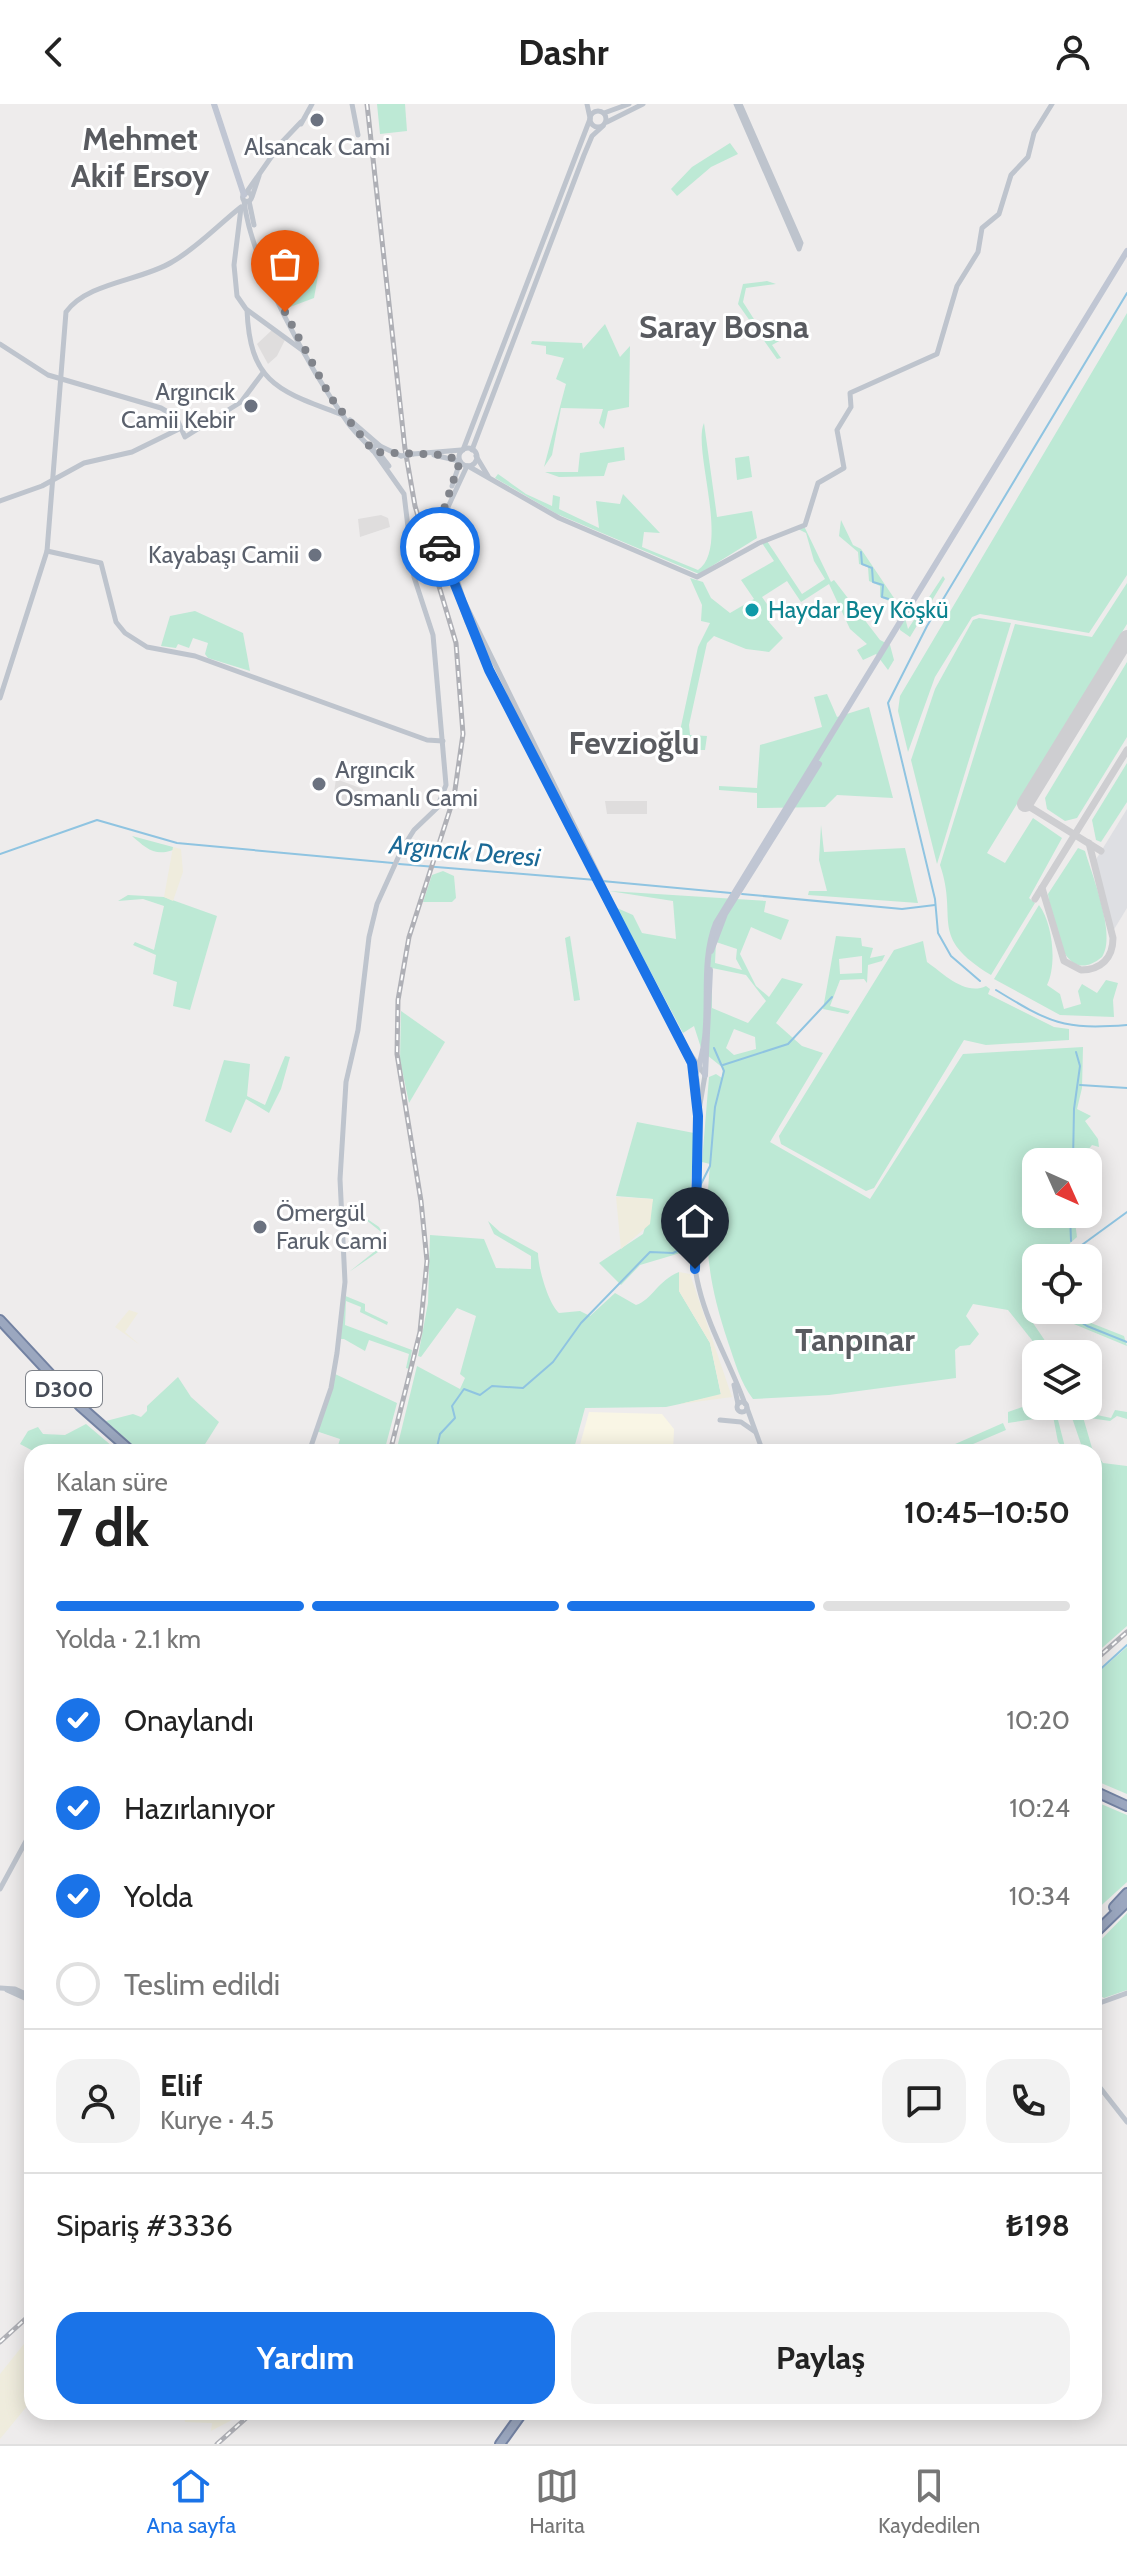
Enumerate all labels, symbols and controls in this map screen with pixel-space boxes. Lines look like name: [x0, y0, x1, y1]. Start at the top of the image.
icon: back: [32, 30, 76, 74]
text: Dashr: [518, 30, 609, 74]
icon: person: [1051, 30, 1095, 74]
marker: Alsancak Cami: [308, 111, 326, 129]
district label: Mehmet Akif Ersoy: [71, 119, 210, 195]
place label: Alsancak Cami: [244, 132, 390, 161]
pin: [251, 230, 319, 312]
icon: bag: [263, 242, 307, 286]
district label: Saray Bosna: [639, 307, 809, 346]
place label: Argıncık Camii Kebir: [121, 377, 235, 434]
marker: Argıncık Camii Kebir: [242, 397, 260, 415]
courier: [400, 507, 480, 587]
icon: car: [418, 525, 462, 569]
place label: Kayabaşı Camii: [148, 540, 299, 569]
marker: Kayabaşı Camii: [306, 546, 324, 564]
place label: Haydar Bey Köşkü: [768, 595, 949, 624]
marker: Haydar Bey Köşkü: [743, 601, 761, 619]
district label: Fevzioğlu: [569, 723, 699, 762]
place label: Argıncık Osmanlı Cami: [335, 755, 478, 812]
marker: Argıncık Osmanlı Cami: [310, 775, 328, 793]
water label: Argıncık Deresi: [387, 828, 542, 874]
north arrow: [1022, 1148, 1102, 1228]
map controls: [1022, 1148, 1102, 1420]
pin: [661, 1187, 729, 1269]
place label: Ömergül Faruk Cami: [276, 1198, 387, 1255]
icon: home: [673, 1199, 717, 1243]
marker: Ömergül Faruk Cami: [251, 1218, 269, 1236]
button: locate: [1022, 1244, 1102, 1324]
district label: Tanpınar: [795, 1320, 915, 1359]
button: layers: [1022, 1340, 1102, 1420]
road number: D300: [26, 1371, 102, 1407]
text: Kalan süre: [56, 1466, 168, 1498]
text: 10:45–10:50: [904, 1494, 1070, 1531]
text: 7 dk: [56, 1496, 149, 1559]
text: Yolda · 2.1 km: [56, 1623, 201, 1655]
icon: check: [56, 1698, 100, 1742]
text: Onaylandı: [124, 1702, 254, 1739]
text: 10:20: [1006, 1704, 1070, 1736]
icon: check: [56, 1786, 100, 1830]
text: Hazırlanıyor: [124, 1790, 275, 1827]
text: 10:24: [1009, 1792, 1070, 1824]
icon: check: [56, 1874, 100, 1918]
text: Yolda: [124, 1878, 193, 1915]
text: 10:34: [1009, 1880, 1070, 1912]
text: Teslim edildi: [124, 1966, 280, 2003]
button: person: [56, 2059, 140, 2143]
button: chat: [882, 2059, 966, 2143]
button: phone: [986, 2059, 1070, 2143]
text: Elif: [160, 2067, 202, 2104]
text: Kurye · 4.5: [160, 2104, 274, 2136]
text: Sipariş #3336: [56, 2207, 233, 2244]
text: ₺198: [1006, 2207, 1070, 2244]
button: Yardım: [56, 2312, 555, 2404]
button: Paylaş: [571, 2312, 1070, 2404]
tab: Ana sayfa: [147, 2464, 236, 2539]
tab: Harita: [529, 2464, 585, 2539]
tab: Kaydedilen: [878, 2464, 980, 2539]

